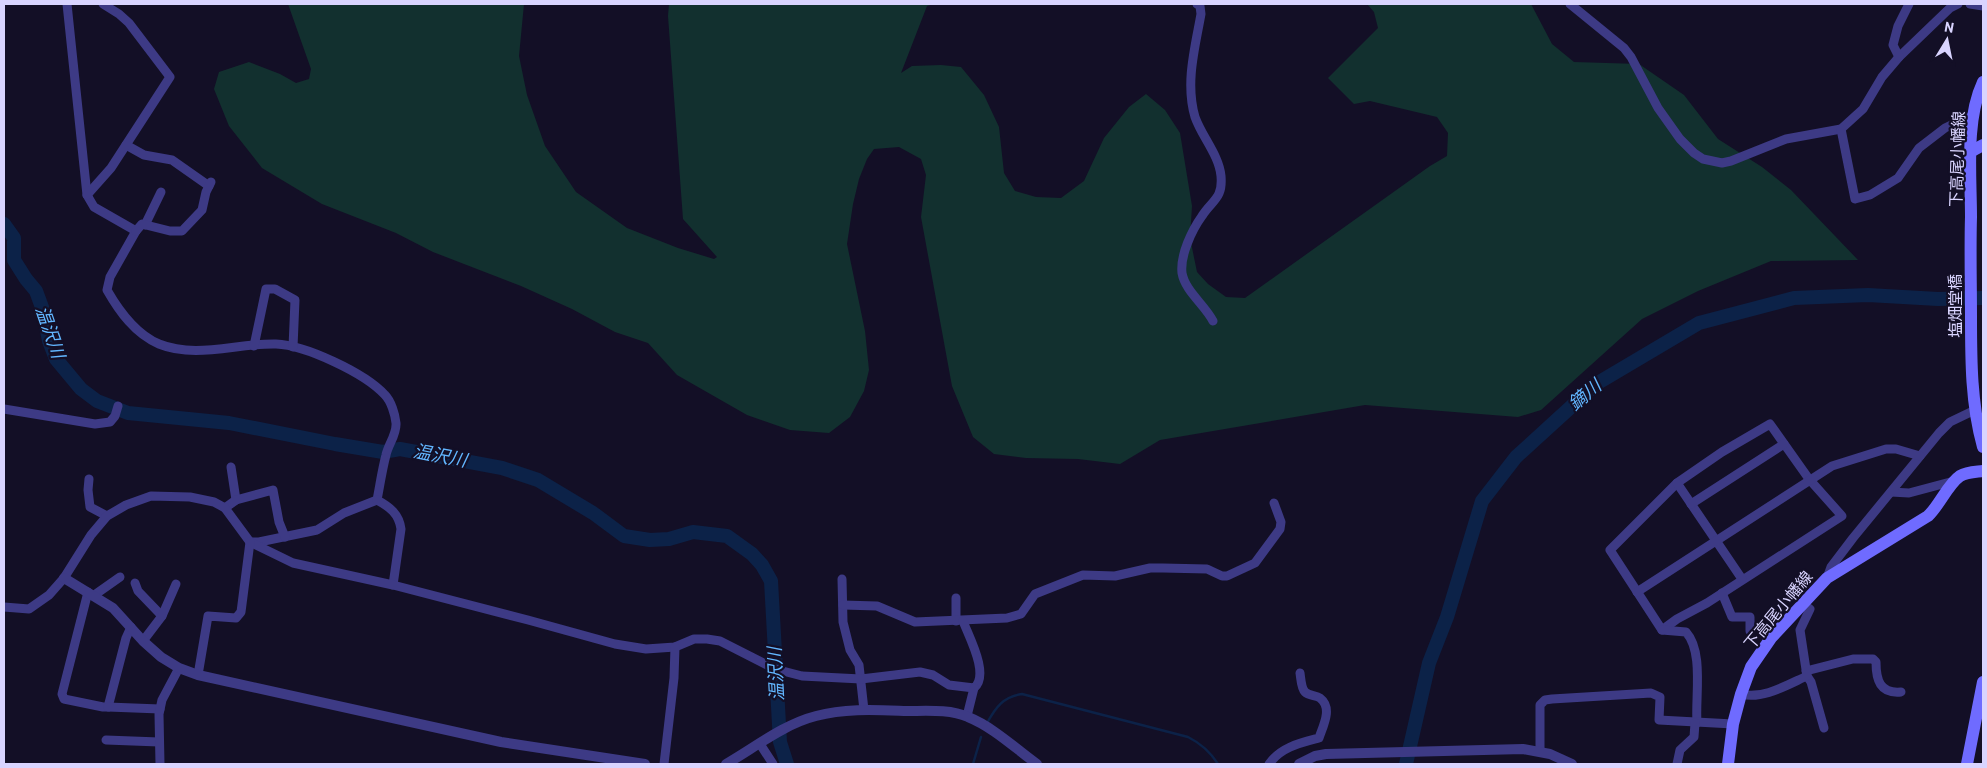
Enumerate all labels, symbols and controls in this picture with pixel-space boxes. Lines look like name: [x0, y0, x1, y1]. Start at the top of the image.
north arrow: [1922, 15, 1972, 65]
text: N: [1943, 18, 1955, 36]
street label: 下高尾小幡線: [1945, 111, 1968, 207]
street label: 塩畑堂橋: [1945, 274, 1964, 338]
water label: 温沢川: [32, 303, 71, 363]
water label: 鏑川: [1563, 373, 1607, 414]
water label: 温沢川: [412, 439, 471, 471]
street label: 下高尾小幡線: [1739, 567, 1816, 653]
water label: 温沢川: [762, 645, 787, 702]

